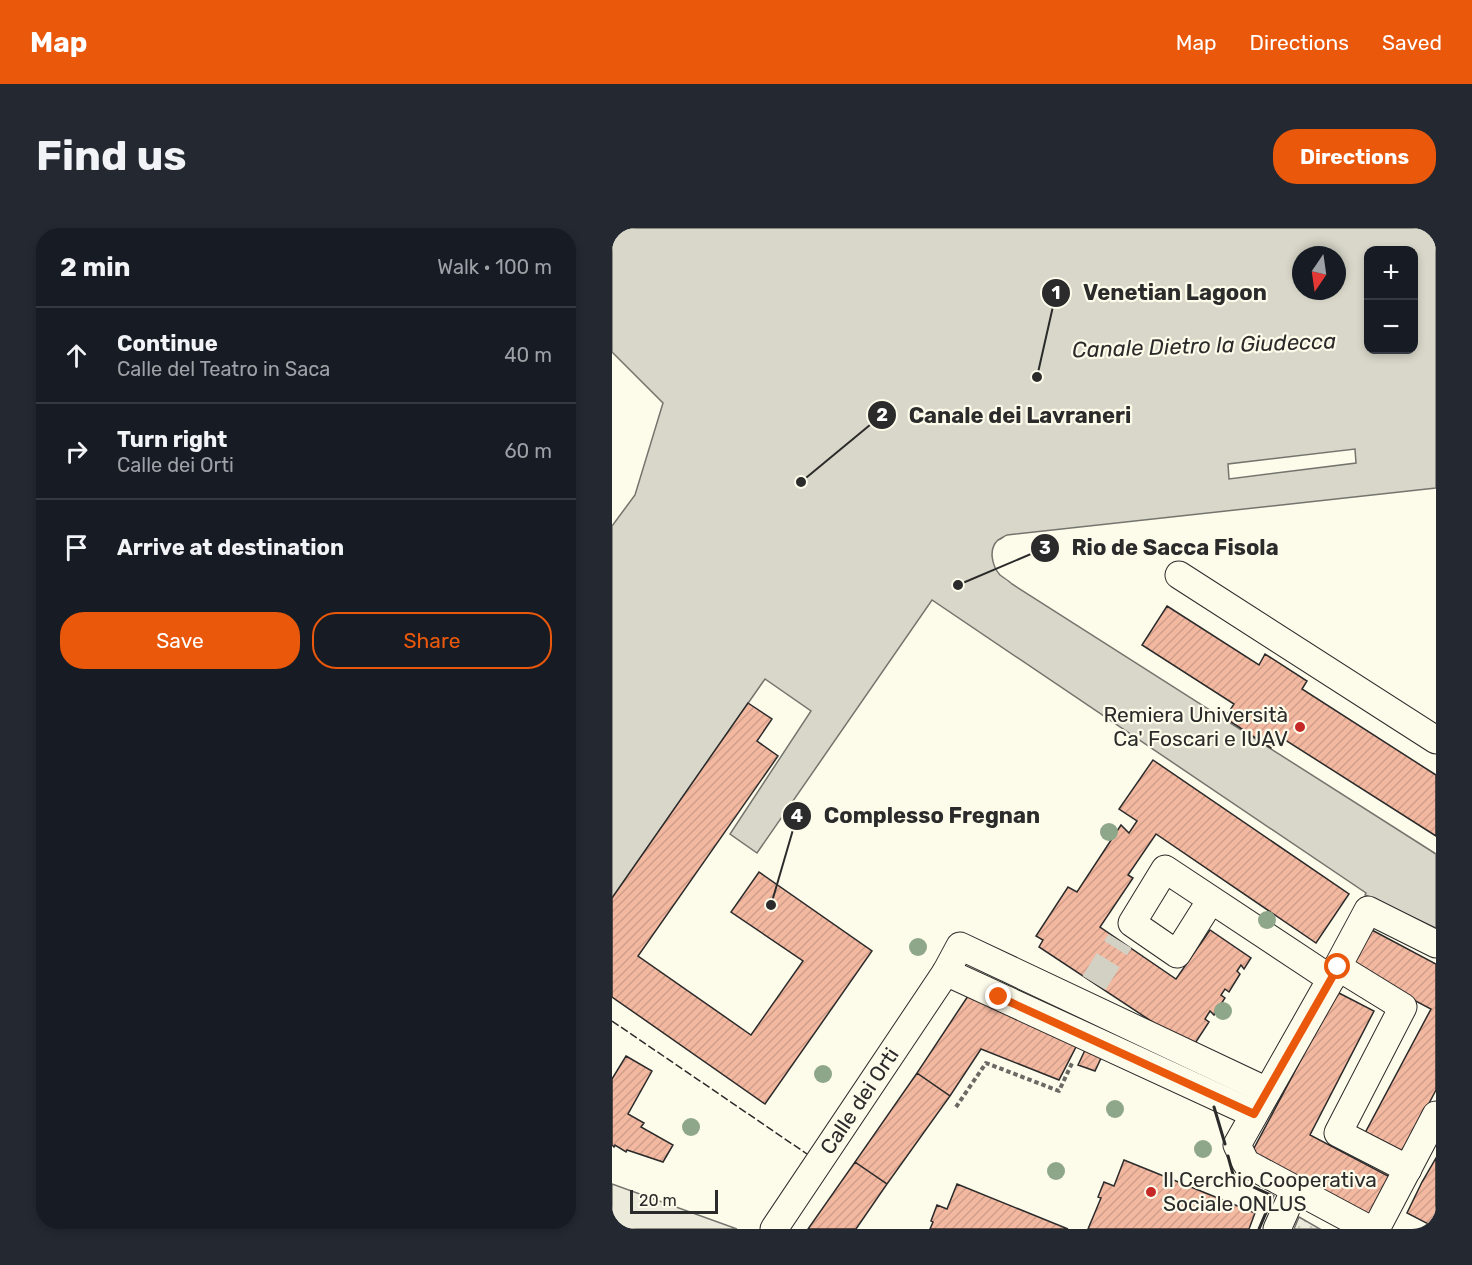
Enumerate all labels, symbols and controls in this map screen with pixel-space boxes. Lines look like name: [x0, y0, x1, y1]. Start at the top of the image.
text: Map: [30, 26, 87, 59]
text: Map: [1176, 30, 1217, 55]
text: Directions: [1250, 30, 1349, 55]
text: Saved: [1382, 30, 1442, 55]
button: Directions: [1273, 129, 1436, 184]
text: Find us: [36, 131, 187, 181]
north arrow: [1292, 246, 1346, 300]
map controls: [1364, 246, 1418, 354]
button: +: [1364, 246, 1418, 300]
text: 2 min: [60, 252, 130, 283]
text: Walk · 100 m: [437, 255, 552, 279]
callout: Venetian Lagoon: [1041, 273, 1278, 313]
text: Venetian Lagoon: [1083, 279, 1267, 306]
text: 1: [1052, 282, 1060, 304]
button: −: [1364, 300, 1418, 354]
water label: Canale Dietro la Giudecca: [1072, 327, 1337, 364]
text: Continue: [117, 330, 218, 357]
icon: ahead: [60, 339, 93, 372]
text: 40 m: [504, 343, 552, 367]
text: Calle del Teatro in Saca: [117, 357, 330, 381]
callout: Canale dei Lavraneri: [867, 395, 1144, 435]
text: Canale dei Lavraneri: [909, 402, 1131, 429]
text: 2: [876, 404, 888, 426]
text: Turn right: [117, 426, 227, 453]
icon: right: [60, 435, 93, 468]
text: 60 m: [505, 439, 552, 463]
text: Calle dei Orti: [117, 453, 234, 477]
callout: Rio de Sacca Fisola: [1030, 528, 1291, 568]
icon: arrive: [60, 531, 93, 564]
text: Arrive at destination: [117, 534, 344, 561]
text: Rio de Sacca Fisola: [1071, 534, 1279, 561]
text: 3: [1039, 537, 1051, 559]
button: Save: [60, 612, 300, 669]
button: Share: [312, 612, 552, 669]
place label: Remiera Università Ca' Foscari e IUAV: [1103, 702, 1288, 751]
marker: Remiera Università Ca' Foscari e IUAV: [1293, 720, 1307, 734]
callout: Complesso Fregnan: [782, 796, 1052, 836]
text: Complesso Fregnan: [824, 802, 1040, 829]
text: 4: [791, 805, 803, 827]
route start: [1324, 953, 1350, 979]
route end: [985, 983, 1011, 1009]
street label: Calle dei Orti: [815, 1043, 904, 1159]
place label: Il Cerchio Cooperativa Sociale ONLUS: [1163, 1167, 1377, 1216]
marker: Il Cerchio Cooperativa Sociale ONLUS: [1144, 1185, 1158, 1199]
scale bar: [630, 1187, 718, 1214]
text: 20 m: [639, 1191, 677, 1210]

